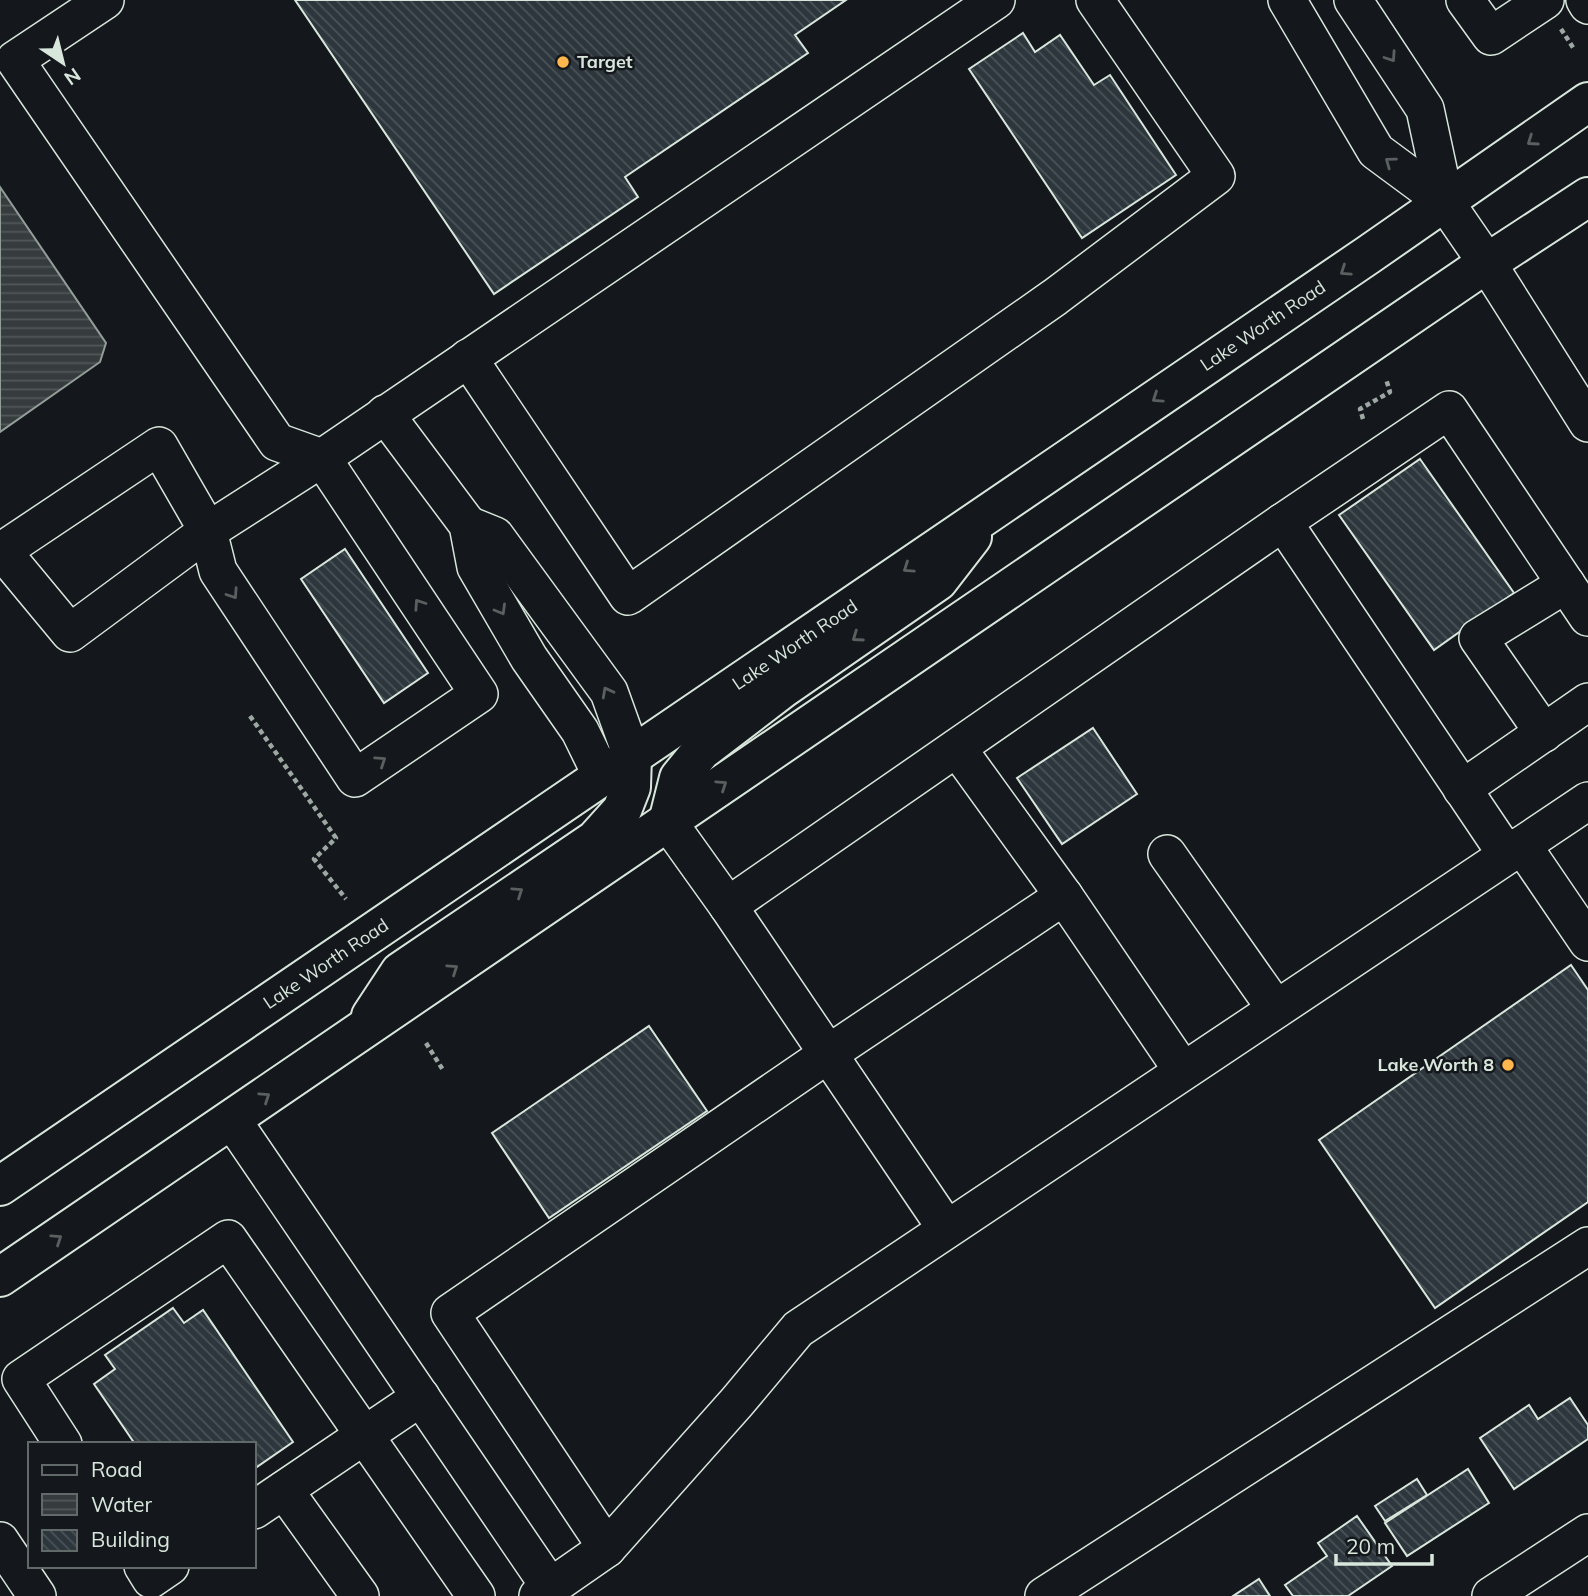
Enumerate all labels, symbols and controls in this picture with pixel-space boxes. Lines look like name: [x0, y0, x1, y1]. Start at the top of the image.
north arrow: [28, 28, 98, 98]
one-way arrow: [1382, 49, 1395, 62]
place label: Target: [577, 50, 633, 73]
marker: Target: [555, 54, 571, 70]
text: N: [60, 63, 86, 91]
one-way arrow: [1527, 133, 1540, 145]
one-way arrow: [1385, 157, 1398, 170]
one-way arrow: [1340, 262, 1353, 275]
street label: Lake Worth Road: [1196, 275, 1330, 376]
one-way arrow: [1152, 390, 1165, 402]
one-way arrow: [903, 560, 916, 572]
one-way arrow: [225, 586, 238, 599]
street label: Lake Worth Road: [728, 594, 862, 695]
one-way arrow: [415, 599, 427, 612]
one-way arrow: [493, 603, 506, 616]
one-way arrow: [852, 629, 865, 641]
one-way arrow: [602, 687, 615, 700]
one-way arrow: [373, 757, 386, 769]
one-way arrow: [714, 781, 727, 793]
one-way arrow: [510, 888, 523, 900]
street label: Lake Worth Road: [259, 913, 393, 1014]
one-way arrow: [445, 965, 458, 977]
place label: Lake Worth 8: [1378, 1053, 1494, 1076]
marker: Lake Worth 8: [1500, 1057, 1516, 1073]
one-way arrow: [257, 1093, 270, 1105]
one-way arrow: [49, 1234, 62, 1247]
legend: [28, 1442, 256, 1568]
text: Road: [91, 1456, 142, 1482]
text: Water: [91, 1491, 152, 1517]
scale bar: [1336, 1522, 1432, 1566]
text: Building: [91, 1526, 170, 1552]
text: 20 m: [1346, 1533, 1395, 1559]

